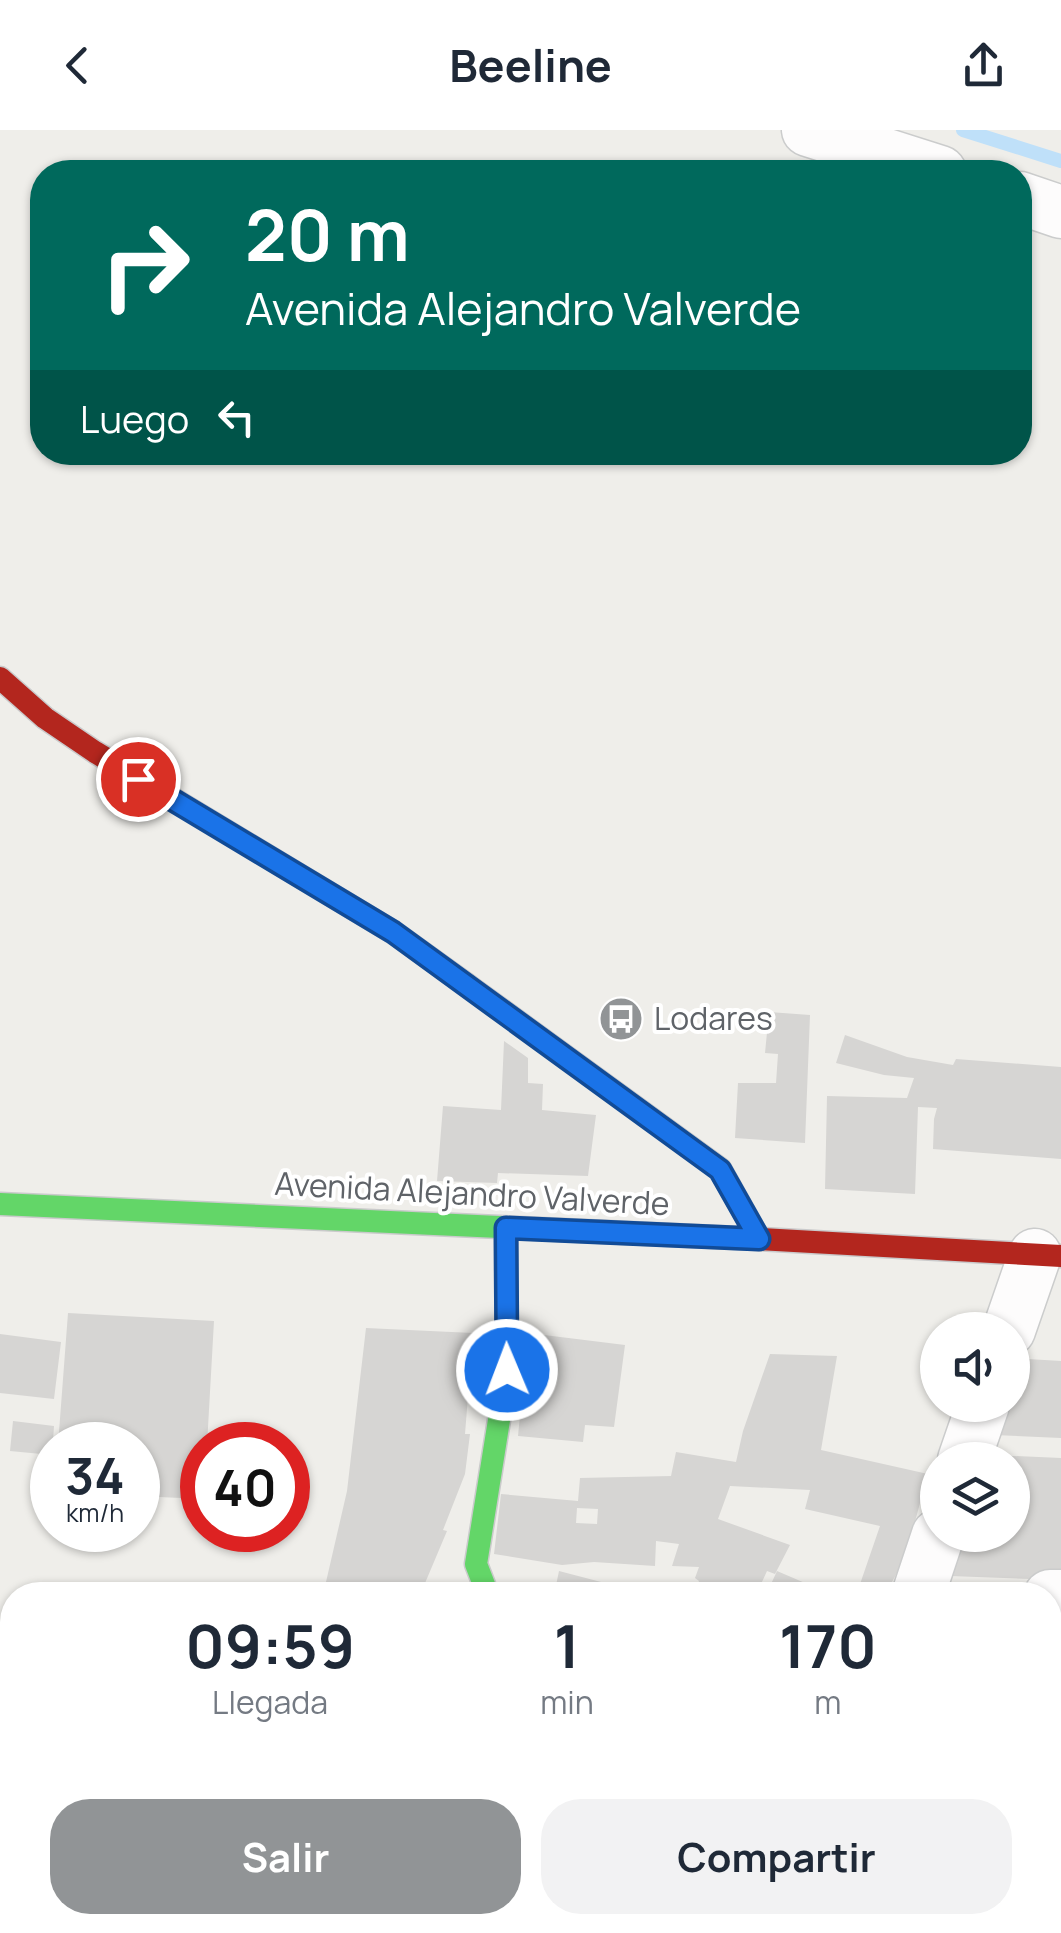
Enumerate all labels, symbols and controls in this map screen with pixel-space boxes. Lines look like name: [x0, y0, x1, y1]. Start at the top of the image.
text: Beeline: [449, 34, 612, 96]
icon: back: [50, 38, 105, 93]
icon: share: [956, 38, 1011, 93]
text: 20 m: [245, 186, 410, 282]
icon: right: [80, 200, 210, 330]
text: Avenida Alejandro Valverde: [245, 277, 801, 339]
icon: left: [209, 390, 264, 445]
text: Luego: [80, 392, 189, 444]
pin: [96, 737, 181, 822]
icon: arrive: [111, 752, 166, 807]
bus stop icon: Lodares: [598, 996, 644, 1042]
place label: Lodares: [654, 996, 773, 1040]
street label: Avenida Alejandro Valverde: [273, 1161, 671, 1225]
map controls: [920, 1312, 1030, 1552]
button: sound: [920, 1312, 1030, 1422]
position arrow: [455, 1318, 559, 1422]
speed limit sign: 40: [180, 1422, 310, 1552]
text: 34: [65, 1441, 125, 1509]
button: layers: [920, 1442, 1030, 1552]
text: km/h: [66, 1495, 124, 1530]
text: 09:59: [185, 1604, 355, 1686]
text: 1: [554, 1604, 580, 1686]
text: 170: [779, 1604, 877, 1686]
text: Llegada: [212, 1680, 328, 1724]
text: min: [540, 1680, 594, 1724]
text: m: [814, 1680, 841, 1724]
button: Salir: [50, 1799, 521, 1914]
button: Compartir: [541, 1799, 1012, 1914]

